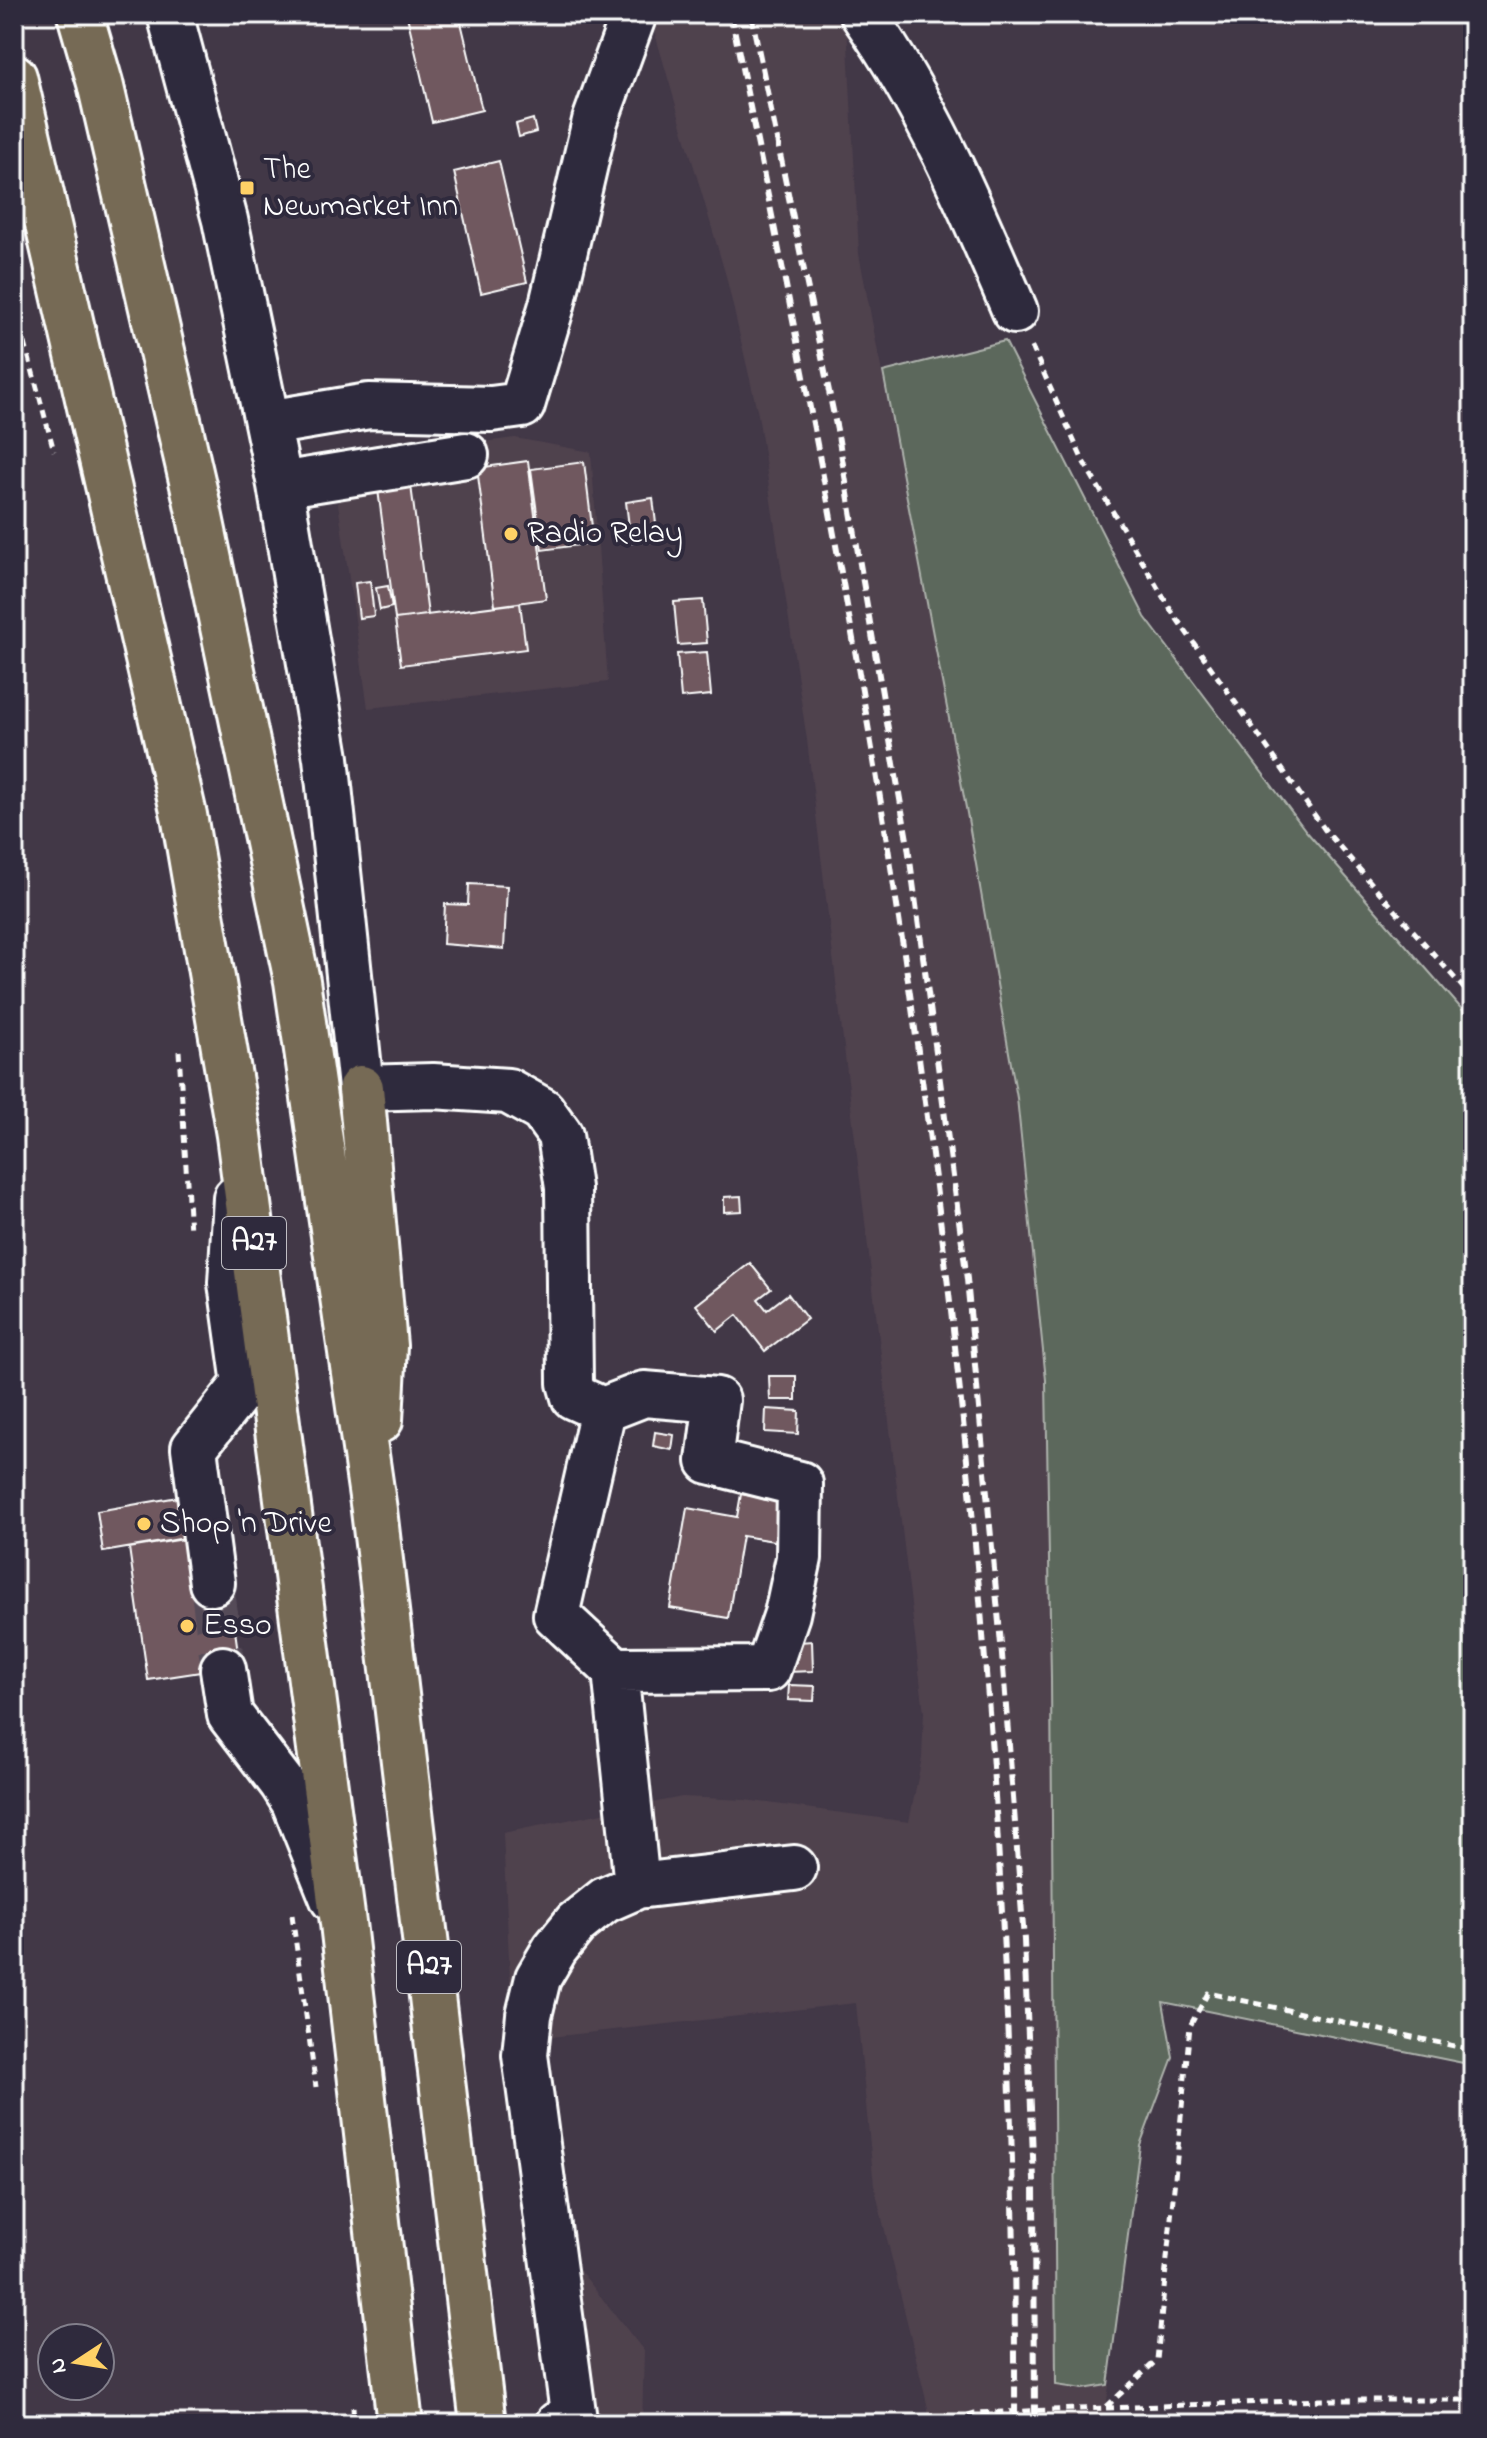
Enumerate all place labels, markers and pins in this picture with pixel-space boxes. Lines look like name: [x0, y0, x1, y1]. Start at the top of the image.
place label: The Newmarket Inn: [263, 147, 458, 231]
marker: The Newmarket Inn: [238, 179, 256, 197]
place label: Radio Relay: [527, 511, 683, 558]
marker: Radio Relay: [502, 525, 520, 543]
place label: Shop 'n Drive: [160, 1501, 332, 1548]
marker: Shop 'n Drive: [135, 1515, 153, 1533]
place label: Esso: [203, 1603, 272, 1650]
marker: Esso: [178, 1617, 196, 1635]

